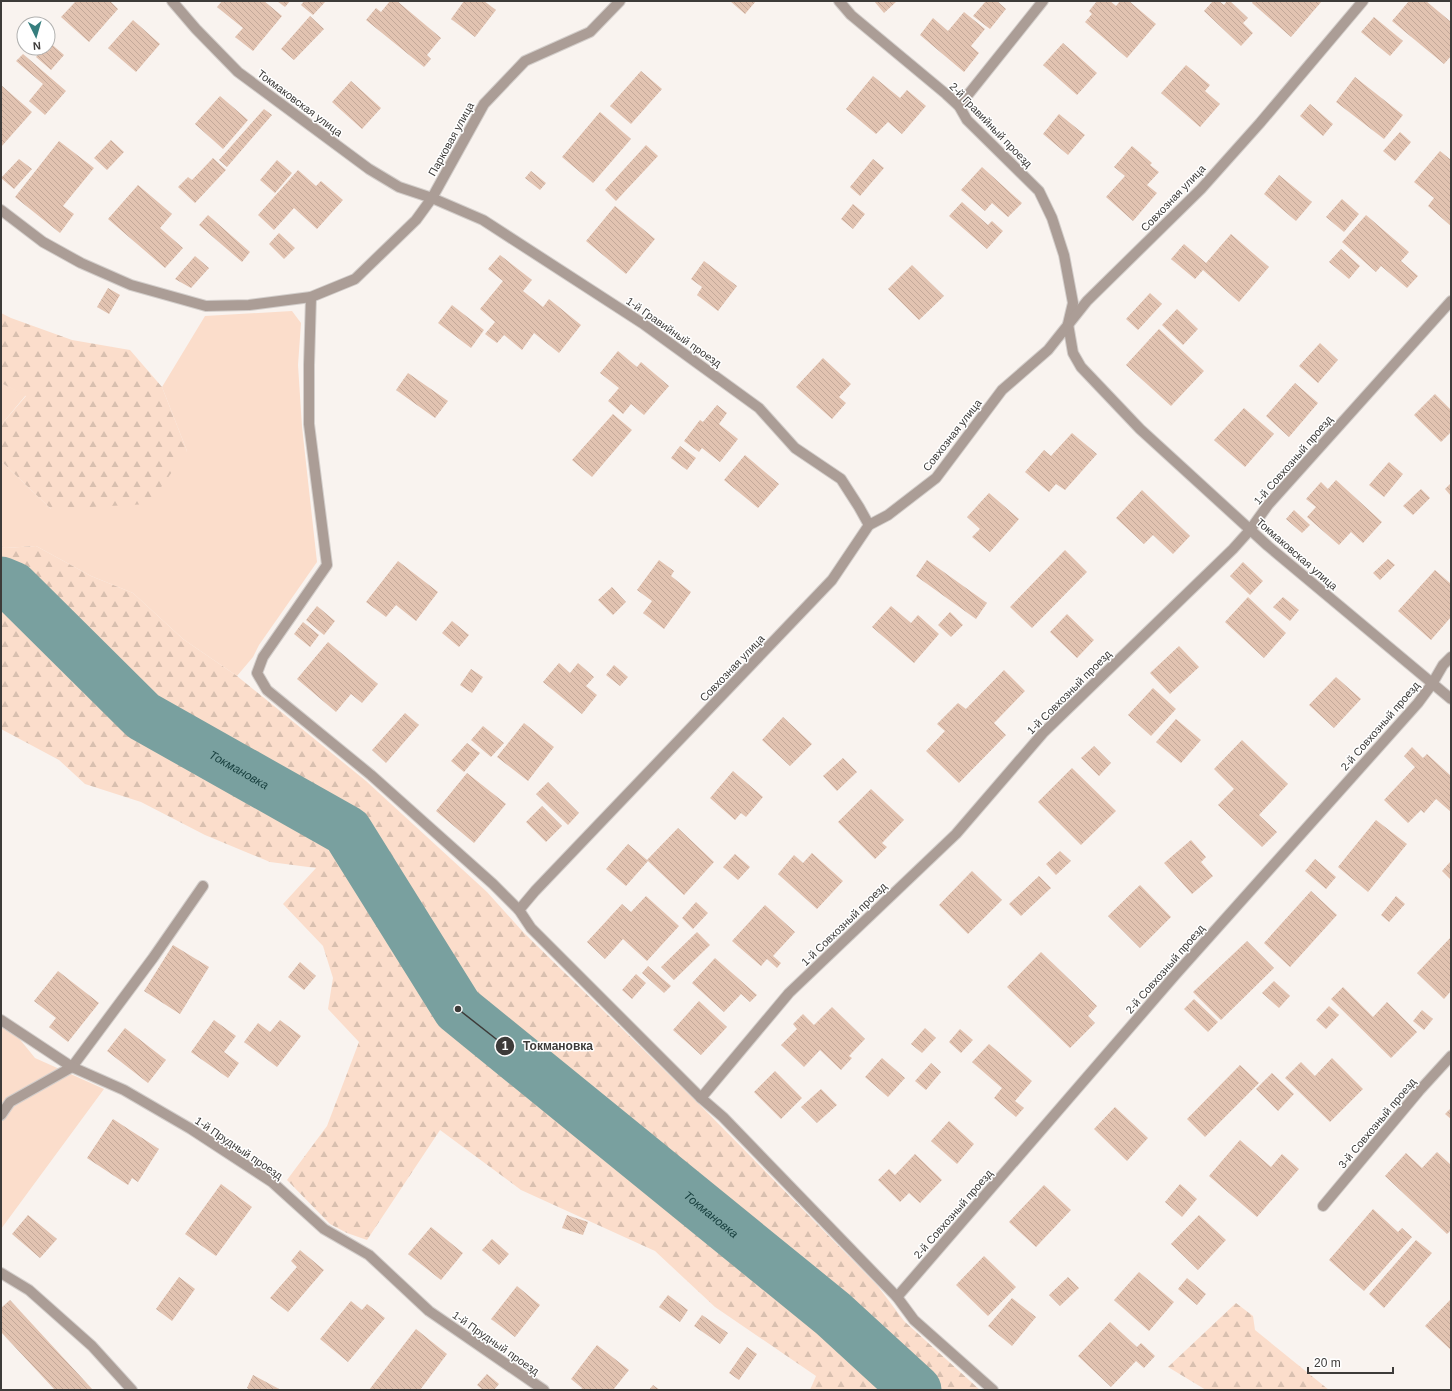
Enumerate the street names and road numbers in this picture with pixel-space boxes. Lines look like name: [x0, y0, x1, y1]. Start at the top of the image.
street label: Токмаковская улица: [255, 67, 346, 139]
street label: 2-й Гравийный проезд: [947, 80, 1035, 170]
street label: Парковая улица: [426, 99, 477, 178]
street label: Совхозная улица: [1138, 162, 1208, 234]
street label: 1-й Гравийный проезд: [624, 295, 724, 370]
street label: Совхозная улица: [920, 396, 984, 473]
street label: 1-й Совхозный проезд: [1251, 413, 1335, 507]
street label: Токмаковская улица: [1254, 516, 1341, 593]
street label: Совхозная улица: [697, 632, 767, 704]
street label: 1-й Совхозный проезд: [1025, 647, 1114, 736]
street label: 2-й Совхозный проезд: [1338, 679, 1422, 773]
street label: 1-й Совхозный проезд: [799, 880, 890, 968]
street label: 2-й Совхозный проезд: [1123, 922, 1207, 1016]
street label: 3-й Совхозный проезд: [1336, 1075, 1419, 1170]
street label: 1-й Прудный проезд: [193, 1114, 285, 1182]
street label: 2-й Совхозный проезд: [911, 1167, 995, 1261]
street label: 1-й Прудный проезд: [450, 1309, 542, 1378]

